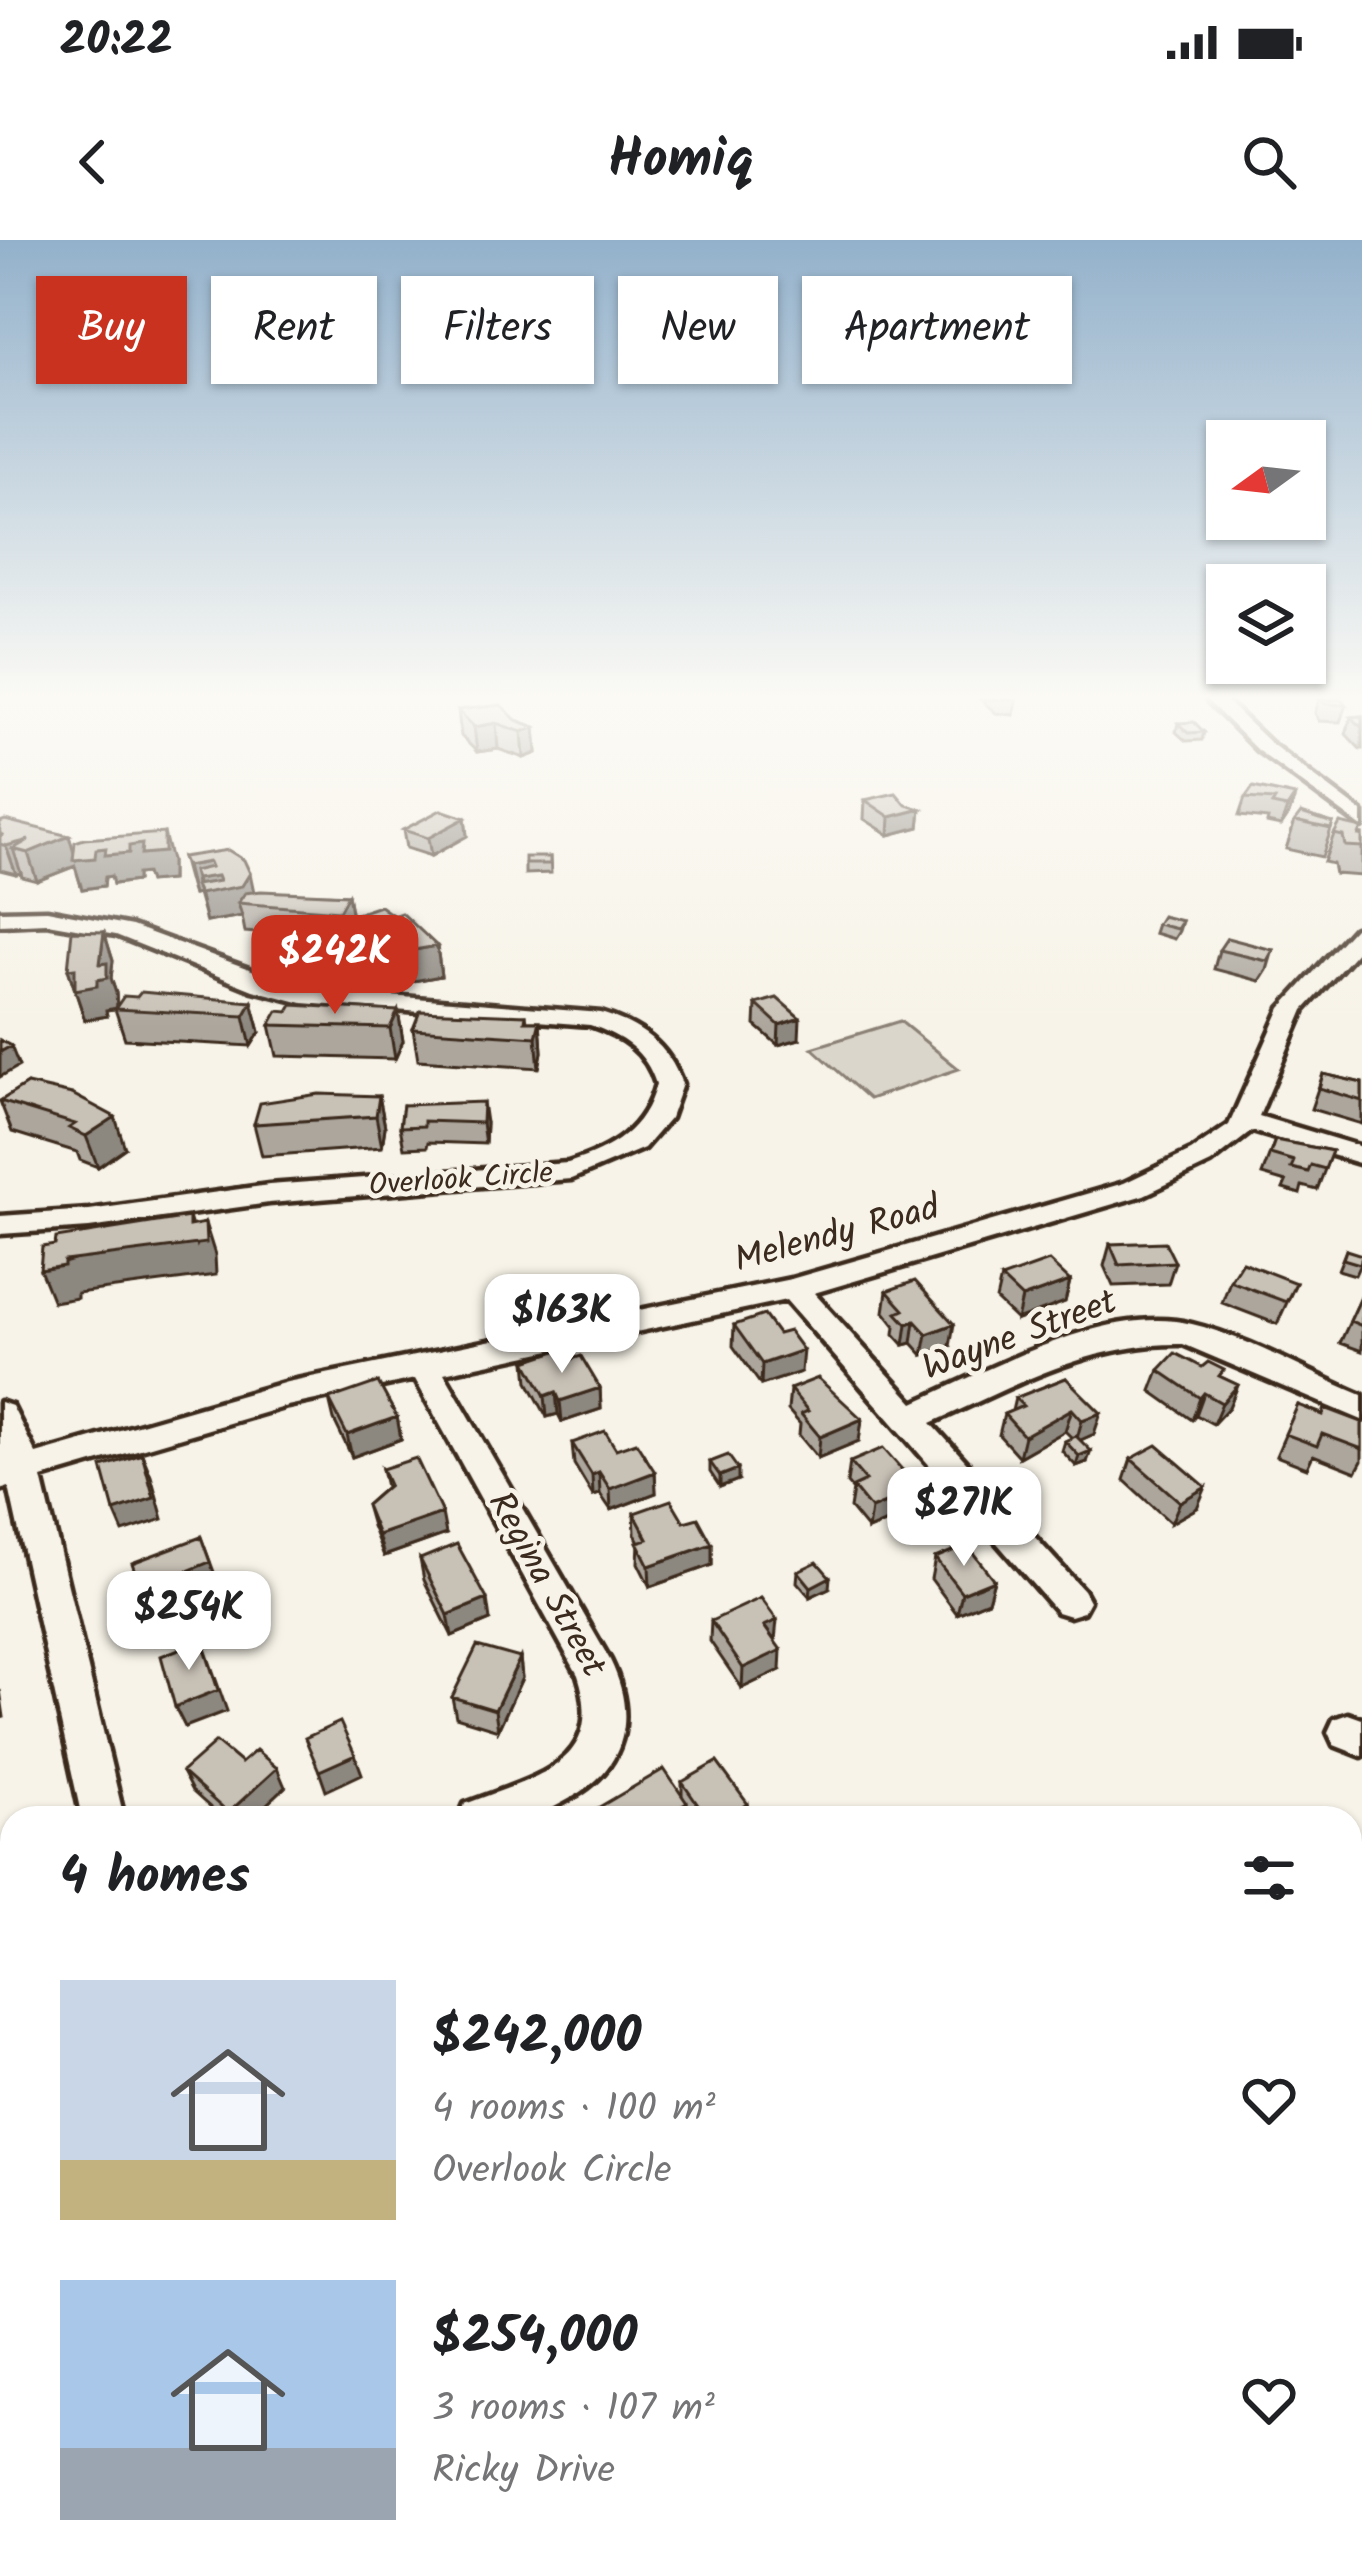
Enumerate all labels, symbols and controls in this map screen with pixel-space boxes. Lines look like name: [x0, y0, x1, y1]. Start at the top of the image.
text: 20:22: [60, 6, 173, 78]
text: Homiq: [608, 119, 754, 205]
icon: back: [60, 129, 126, 195]
icon: search: [1236, 129, 1302, 195]
chip: Buy: [36, 276, 187, 384]
chip: Rent: [211, 276, 377, 384]
chip: Filters: [401, 276, 594, 384]
chip: New: [618, 276, 778, 384]
chip: Apartment: [802, 276, 1072, 384]
north arrow: [1206, 420, 1326, 540]
map controls: [1206, 420, 1326, 684]
button: layers: [1206, 564, 1326, 684]
pin: $242K: [251, 915, 419, 1017]
text: $242K: [278, 923, 392, 985]
street label: Overlook Circle: [367, 1150, 555, 1210]
street label: Melendy Road: [728, 1180, 947, 1290]
pin: $163K: [478, 1274, 646, 1376]
street label: Wayne Street: [915, 1274, 1126, 1398]
text: $163K: [512, 1282, 612, 1344]
pin: $271K: [880, 1467, 1048, 1569]
text: $271K: [914, 1475, 1014, 1537]
street label: Regina Street: [471, 1482, 621, 1689]
pin: $254K: [105, 1571, 273, 1673]
text: $254K: [134, 1579, 244, 1641]
text: 4 homes: [60, 1838, 250, 1919]
icon: filters: [1236, 1845, 1302, 1911]
text: $242,000: [432, 1998, 641, 2079]
icon: home: [156, 2028, 300, 2172]
icon: heart: [1236, 2067, 1302, 2133]
text: 4 rooms · 100 m²: [432, 2079, 716, 2141]
text: Overlook Circle: [432, 2141, 672, 2203]
text: $254,000: [432, 2298, 637, 2379]
icon: home: [156, 2328, 300, 2472]
icon: heart: [1236, 2367, 1302, 2433]
text: 3 rooms · 107 m²: [432, 2379, 715, 2441]
text: Ricky Drive: [432, 2441, 615, 2503]

